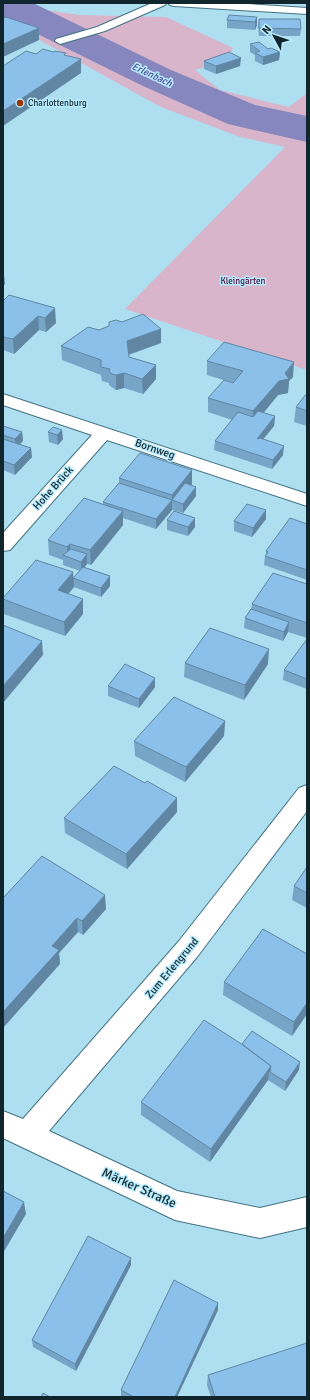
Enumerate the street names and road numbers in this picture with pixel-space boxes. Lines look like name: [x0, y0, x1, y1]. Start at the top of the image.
street label: Bornweg: [133, 436, 177, 462]
street label: Hohe Brück: [30, 463, 76, 513]
street label: Zum Erlengrund: [143, 935, 201, 1001]
street label: Märker Straße: [99, 1164, 179, 1212]

